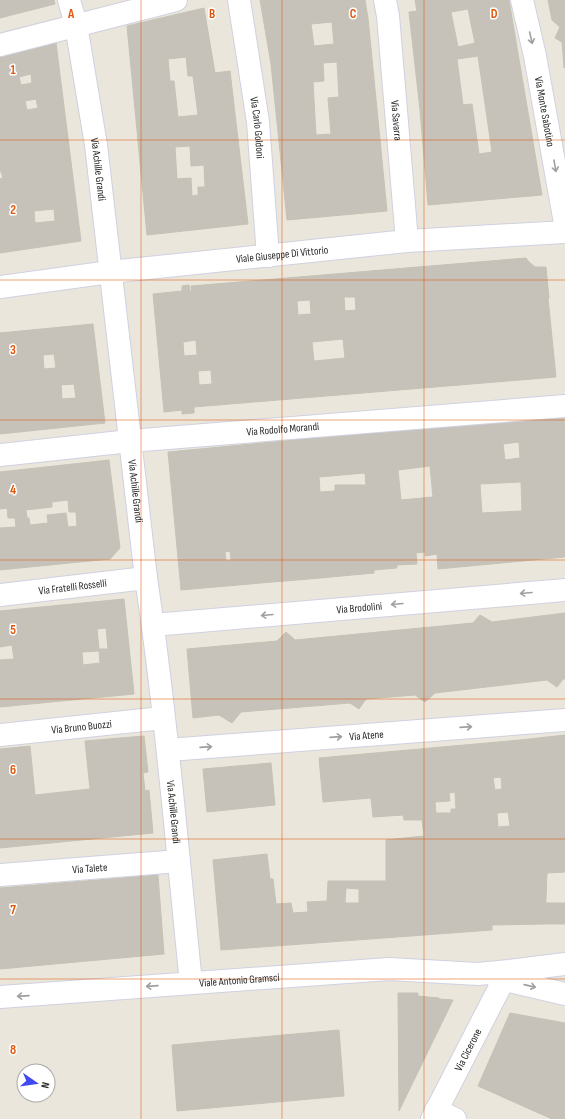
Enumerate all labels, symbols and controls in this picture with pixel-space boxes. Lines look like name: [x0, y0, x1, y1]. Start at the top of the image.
text: A: [67, 6, 75, 22]
text: B: [209, 6, 215, 22]
text: C: [350, 6, 357, 22]
text: D: [491, 6, 498, 22]
one-way arrow: [527, 31, 535, 44]
text: 1: [10, 62, 16, 78]
street label: Via Monte Sabotino: [532, 76, 557, 148]
street label: Via Carlo Goldoni: [247, 96, 267, 159]
street label: Via Savarra: [388, 100, 405, 141]
street label: Via Achille Grandi: [88, 137, 108, 202]
one-way arrow: [551, 159, 559, 172]
text: 2: [10, 202, 16, 218]
street label: Viale Giuseppe Di Vittorio: [235, 243, 329, 266]
text: 3: [10, 342, 16, 358]
street label: Via Rodolfo Morandi: [246, 420, 320, 439]
street label: Via Achille Grandi: [125, 459, 146, 523]
text: 4: [10, 482, 16, 498]
street label: Via Fratelli Rosselli: [38, 577, 107, 597]
one-way arrow: [520, 589, 533, 597]
street label: Via Brodolini: [336, 600, 383, 616]
one-way arrow: [391, 601, 404, 608]
one-way arrow: [261, 612, 274, 619]
text: 5: [10, 622, 16, 638]
street label: Via Bruno Buozzi: [51, 717, 112, 737]
one-way arrow: [459, 724, 472, 731]
street label: Via Atene: [349, 728, 384, 743]
one-way arrow: [329, 734, 342, 741]
one-way arrow: [199, 744, 212, 751]
text: 6: [10, 762, 16, 778]
street label: Via Achille Grandi: [164, 780, 183, 844]
street label: Via Talete: [72, 861, 108, 876]
text: 7: [10, 902, 16, 918]
street label: Viale Antonio Gramsci: [199, 971, 280, 990]
one-way arrow: [146, 982, 159, 989]
one-way arrow: [523, 982, 536, 990]
one-way arrow: [17, 992, 30, 999]
street label: Via Cicerone: [452, 1026, 484, 1073]
text: 8: [10, 1042, 16, 1058]
north arrow: [16, 1063, 56, 1103]
text: N: [38, 1081, 52, 1090]

